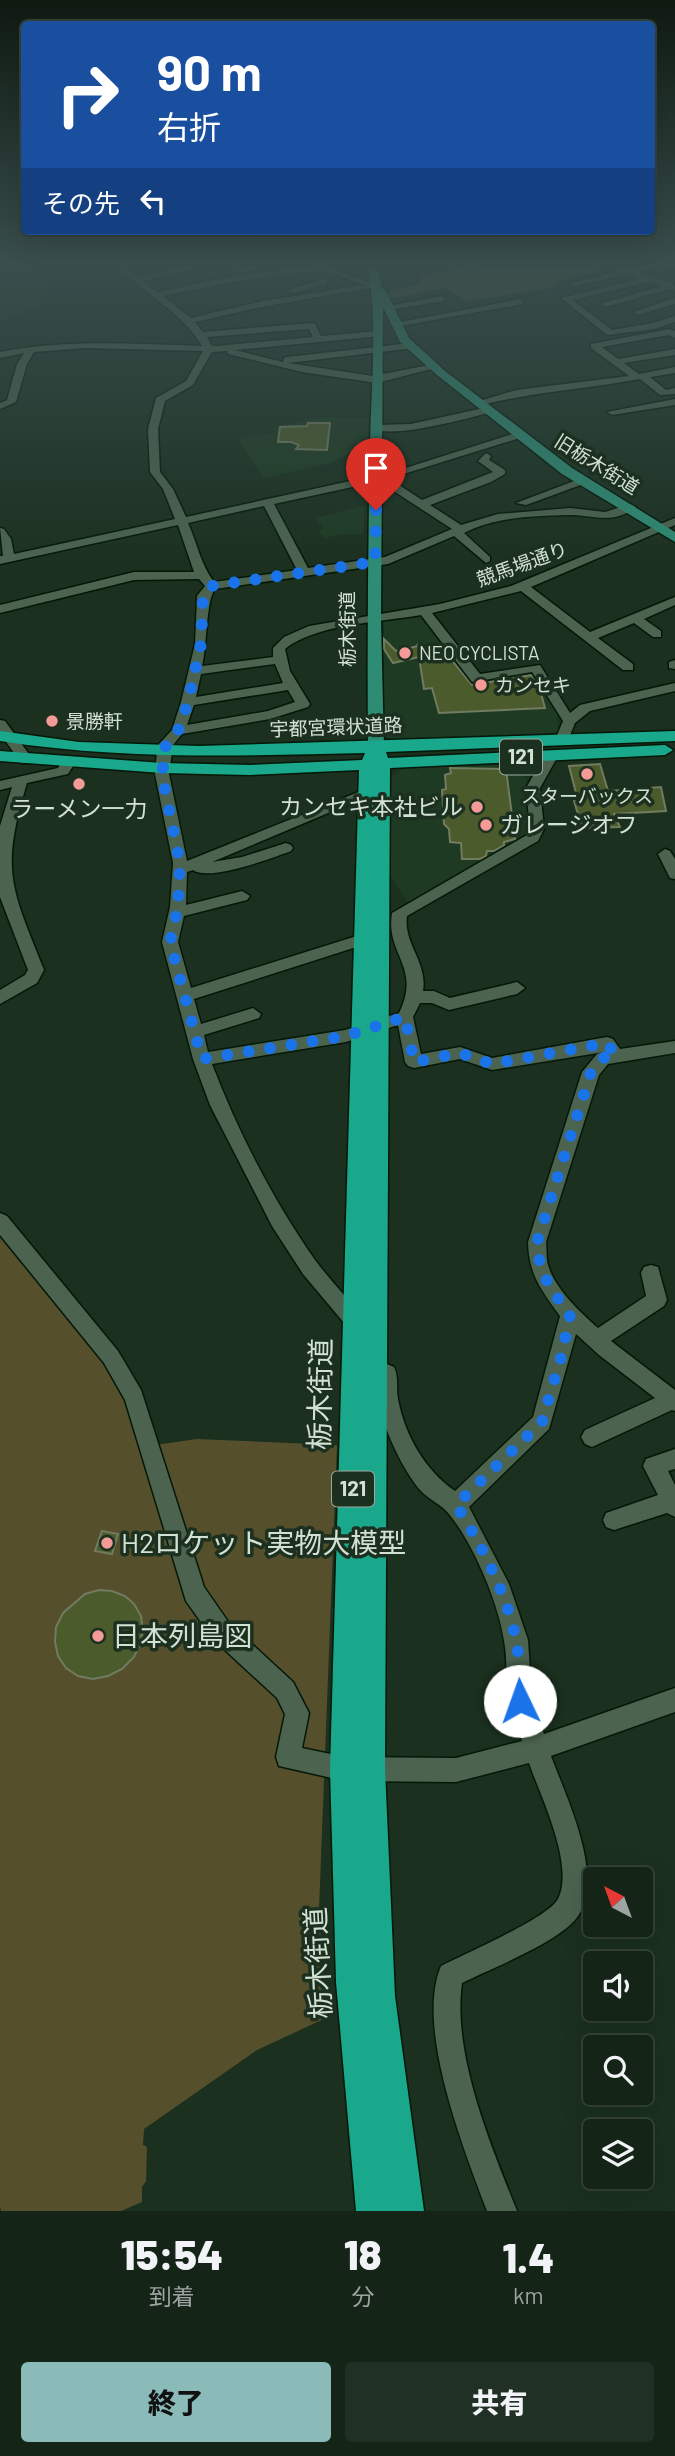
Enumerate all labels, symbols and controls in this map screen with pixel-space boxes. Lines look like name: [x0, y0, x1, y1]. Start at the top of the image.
text: 90 m: [157, 42, 262, 101]
icon: right: [42, 49, 133, 140]
text: 右折: [157, 107, 221, 145]
icon: left: [134, 182, 172, 220]
text: その先: [42, 187, 120, 218]
street label: 旧栃木街道: [551, 429, 644, 499]
pin: [346, 438, 406, 510]
icon: arrive: [357, 449, 395, 487]
street label: 競馬場通り: [473, 536, 570, 591]
street label: 栃木街道: [335, 591, 358, 667]
place label: NEO CYCLISTA: [419, 641, 540, 664]
marker: NEO CYCLISTA: [397, 645, 413, 661]
place label: カンセキ: [495, 673, 571, 696]
marker: カンセキ: [473, 677, 489, 693]
place label: 景勝軒: [66, 709, 123, 732]
marker: 景勝軒: [44, 713, 60, 729]
street label: 宇都宮環状道路: [269, 713, 403, 740]
road number: 121: [500, 740, 542, 774]
marker: スターバックス: [579, 766, 595, 782]
marker: ラーメン一力: [71, 776, 87, 792]
place label: スターバックス: [521, 784, 653, 807]
place label: カンセキ本社ビル: [279, 792, 463, 820]
place label: ラーメン一力: [10, 794, 148, 822]
marker: カンセキ本社ビル: [469, 799, 485, 815]
place label: ガレージオフ: [500, 810, 638, 838]
marker: ガレージオフ: [478, 817, 494, 833]
street label: 栃木街道: [301, 1338, 337, 1450]
road number: 121: [332, 1472, 374, 1506]
place label: H2ロケット実物大模型: [121, 1525, 406, 1559]
marker: H2ロケット実物大模型: [99, 1535, 115, 1551]
place label: 日本列島図: [112, 1618, 252, 1652]
marker: 日本列島図: [90, 1628, 106, 1644]
position arrow: [483, 1664, 557, 1738]
north arrow: [583, 1867, 653, 1937]
map controls: [583, 1867, 653, 2189]
street label: 栃木街道: [297, 1906, 337, 2020]
button: sound: [583, 1951, 653, 2021]
button: search: [583, 2035, 653, 2105]
button: layers: [583, 2119, 653, 2189]
text: 15:54: [120, 2228, 223, 2278]
text: 18: [344, 2228, 382, 2278]
text: 1.4: [502, 2231, 555, 2281]
text: km: [513, 2281, 544, 2309]
text: 到着: [149, 2282, 195, 2310]
text: 分: [351, 2282, 374, 2310]
button: 終了: [21, 2362, 331, 2442]
button: 共有: [345, 2362, 654, 2442]

